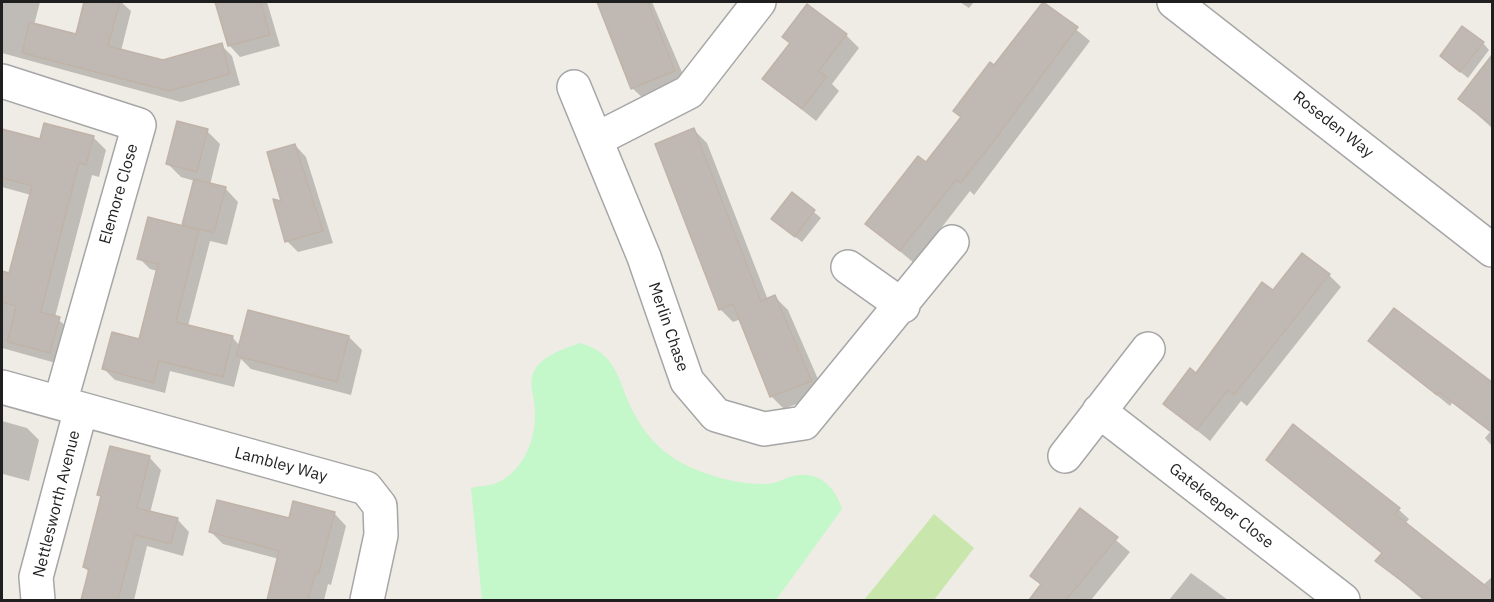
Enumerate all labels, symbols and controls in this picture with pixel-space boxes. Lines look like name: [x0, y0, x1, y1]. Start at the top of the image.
street label: Roseden Way: [1289, 88, 1377, 162]
street label: Elemore Close: [95, 142, 143, 246]
street label: Merlin Chase: [644, 280, 692, 374]
street label: Nettlesworth Avenue: [29, 428, 85, 580]
street label: Lambley Way: [233, 443, 329, 487]
street label: Gatekeeper Close: [1165, 459, 1277, 553]

